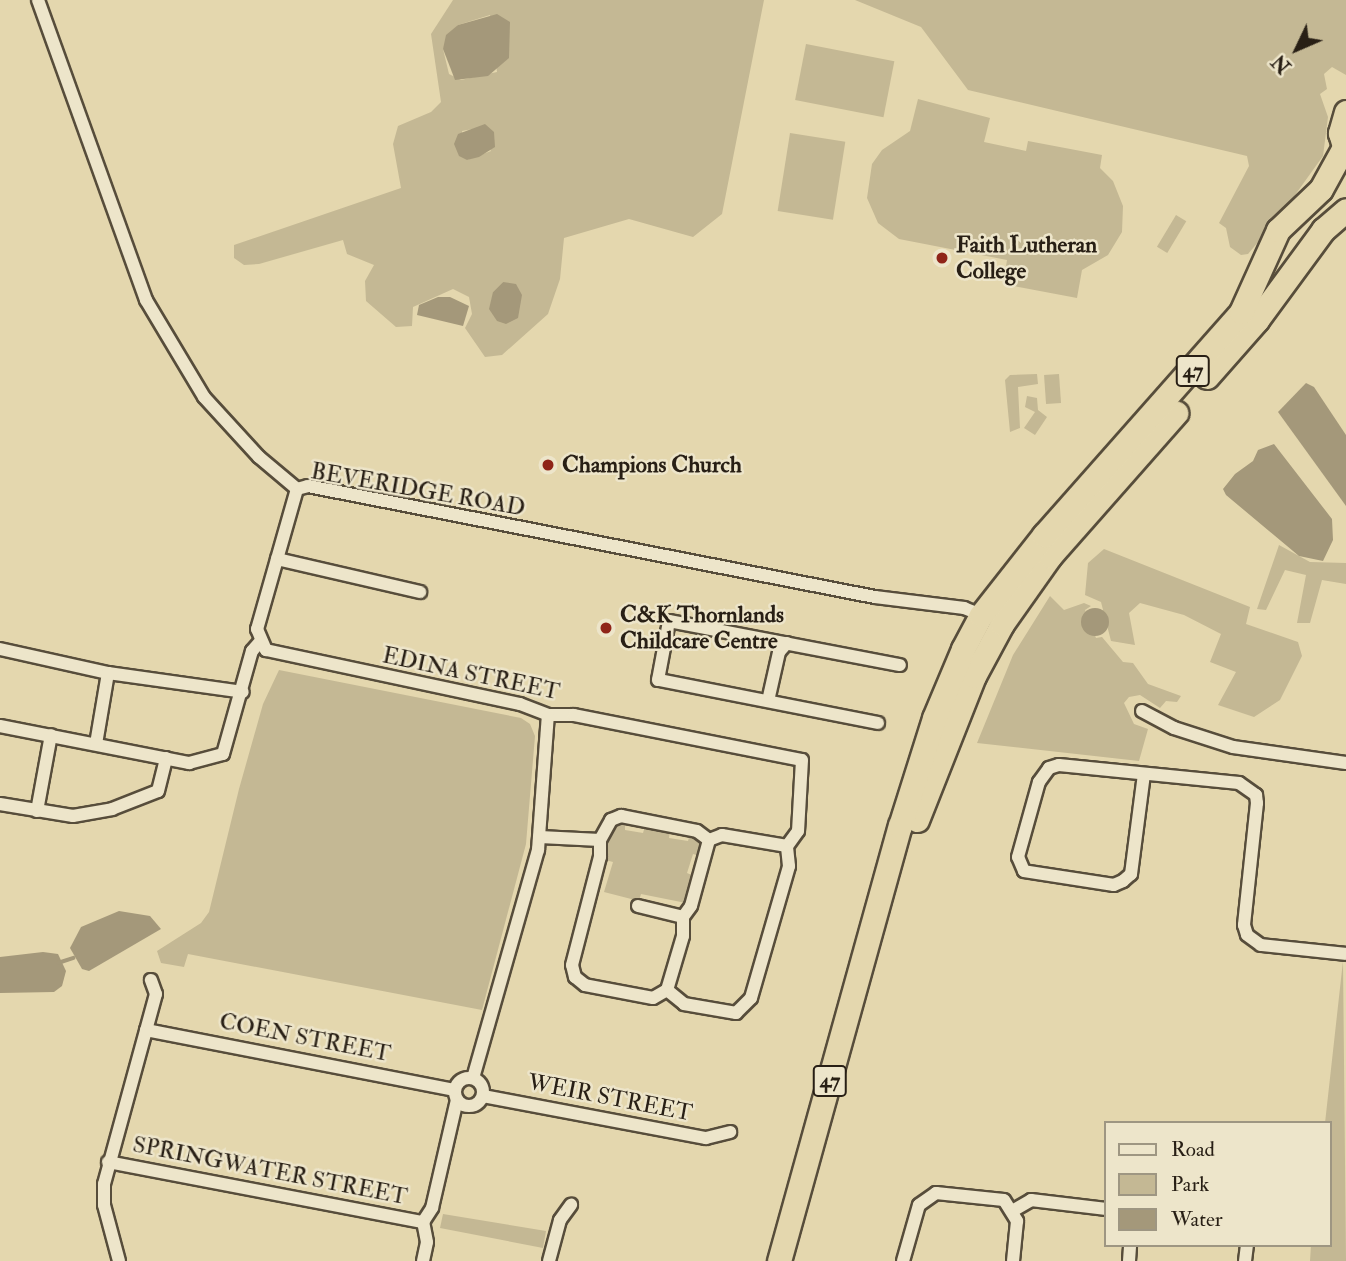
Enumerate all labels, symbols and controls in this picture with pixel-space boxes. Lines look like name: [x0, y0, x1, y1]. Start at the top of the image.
north arrow: [1262, 14, 1332, 84]
text: N: [1267, 49, 1296, 78]
place label: Faith Lutheran College: [956, 231, 1097, 285]
marker: Faith Lutheran College: [934, 250, 950, 266]
road number: 47: [1176, 354, 1210, 388]
place label: Champions Church: [562, 451, 742, 479]
marker: Champions Church: [540, 457, 556, 473]
street label: BEVERIDGE ROAD: [309, 458, 527, 522]
place label: C&K Thornlands Childcare Centre: [620, 601, 784, 655]
marker: C&K Thornlands Childcare Centre: [598, 620, 614, 636]
street label: EDINA STREET: [380, 642, 562, 706]
street label: COEN STREET: [217, 1008, 393, 1068]
road number: 47: [812, 1064, 848, 1098]
street label: WEIR STREET: [525, 1069, 695, 1127]
legend: [1104, 1121, 1332, 1247]
street label: SPRINGWATER STREET: [130, 1131, 410, 1211]
text: Road: [1171, 1136, 1215, 1163]
text: Park: [1171, 1171, 1209, 1198]
text: Water: [1171, 1206, 1223, 1233]

